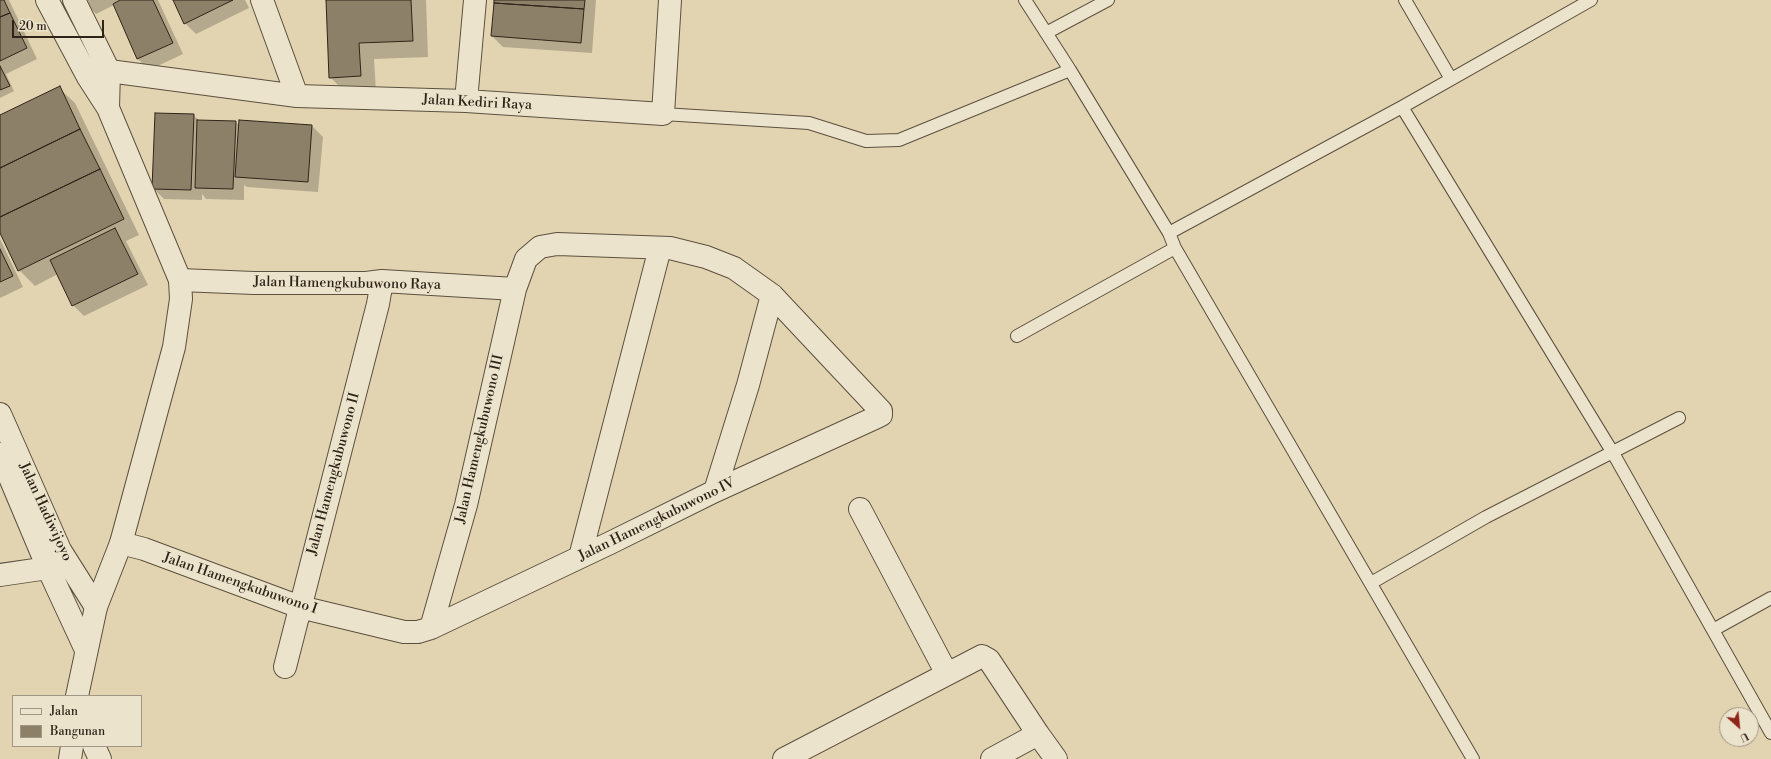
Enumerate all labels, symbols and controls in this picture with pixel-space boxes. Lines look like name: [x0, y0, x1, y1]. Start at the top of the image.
scale bar: [14, 12, 106, 38]
text: 20 m: [19, 19, 47, 34]
street label: Jalan Kediri Raya: [422, 92, 532, 114]
street label: Jalan Hamengkubuwono Raya: [253, 274, 441, 294]
street label: Jalan Hamengkubuwono III: [452, 353, 508, 525]
street label: Jalan Hamengkubuwono II: [304, 391, 364, 557]
street label: Jalan Hadiwijoyo: [15, 460, 75, 564]
street label: Jalan Hamengkubuwono IV: [576, 475, 738, 565]
street label: Jalan Hamengkubuwono I: [161, 550, 319, 618]
legend: [12, 695, 142, 747]
text: Jalan: [50, 704, 78, 719]
north arrow: [1719, 707, 1759, 747]
text: Bangunan: [50, 724, 105, 739]
text: U: [1737, 729, 1751, 745]

